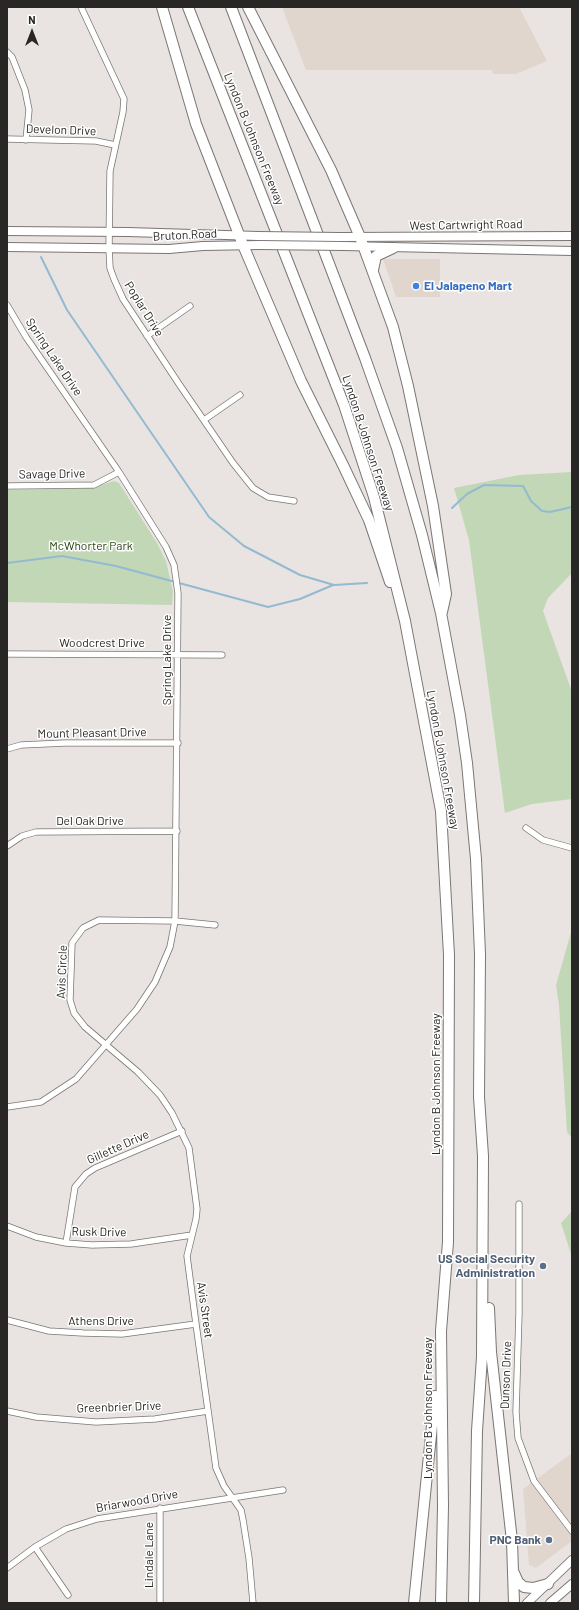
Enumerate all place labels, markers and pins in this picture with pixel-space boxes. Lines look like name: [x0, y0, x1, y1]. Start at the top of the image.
place label: El Jalapeno Mart: [424, 279, 512, 293]
marker: El Jalapeno Mart: [411, 281, 421, 291]
place label: US Social Security Administration: [438, 1252, 535, 1280]
marker: US Social Security Administration: [538, 1261, 548, 1271]
place label: PNC Bank: [489, 1533, 541, 1547]
marker: PNC Bank: [544, 1535, 554, 1545]

